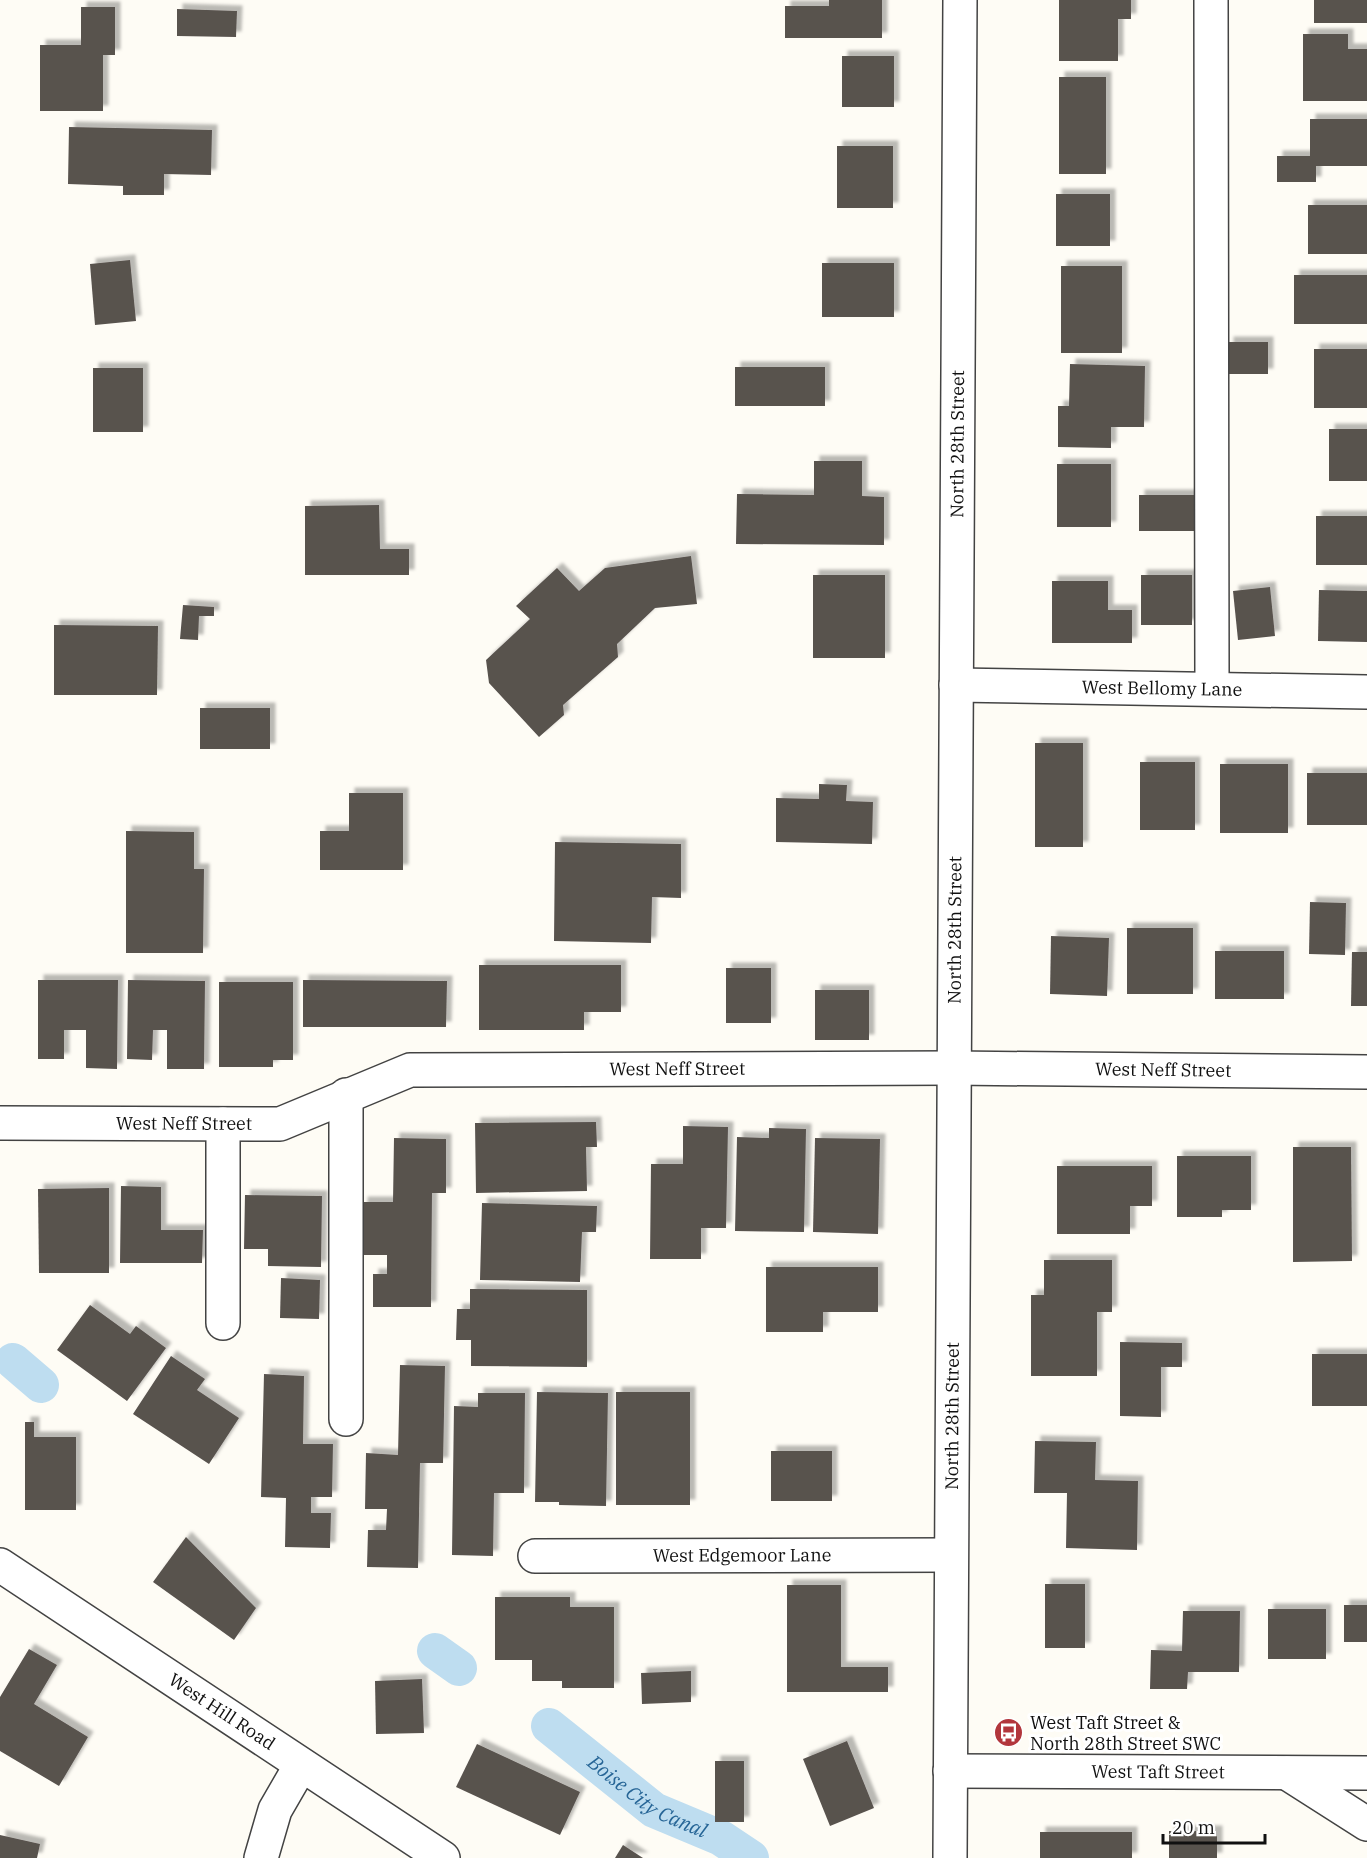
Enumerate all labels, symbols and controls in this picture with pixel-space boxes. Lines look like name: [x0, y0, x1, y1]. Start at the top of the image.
street label: North 28th Street: [945, 370, 969, 518]
street label: West Bellomy Lane: [1081, 675, 1242, 701]
street label: North 28th Street: [943, 856, 966, 1004]
street label: West Neff Street: [609, 1057, 745, 1080]
street label: West Neff Street: [1095, 1057, 1231, 1082]
street label: West Neff Street: [116, 1111, 252, 1135]
street label: North 28th Street: [940, 1342, 964, 1490]
street label: West Edgemoor Lane: [653, 1543, 831, 1567]
street label: West Hill Road: [164, 1668, 280, 1755]
place label: West Taft Street & North 28th Street SWC: [1030, 1711, 1221, 1755]
bus stop icon: West Taft Street & North 28th Street SWC: [993, 1717, 1025, 1749]
water label: Boise City Canal: [582, 1748, 712, 1844]
street label: West Taft Street: [1091, 1760, 1225, 1783]
scale bar: [1163, 1807, 1265, 1845]
text: 20 m: [1172, 1816, 1215, 1839]

